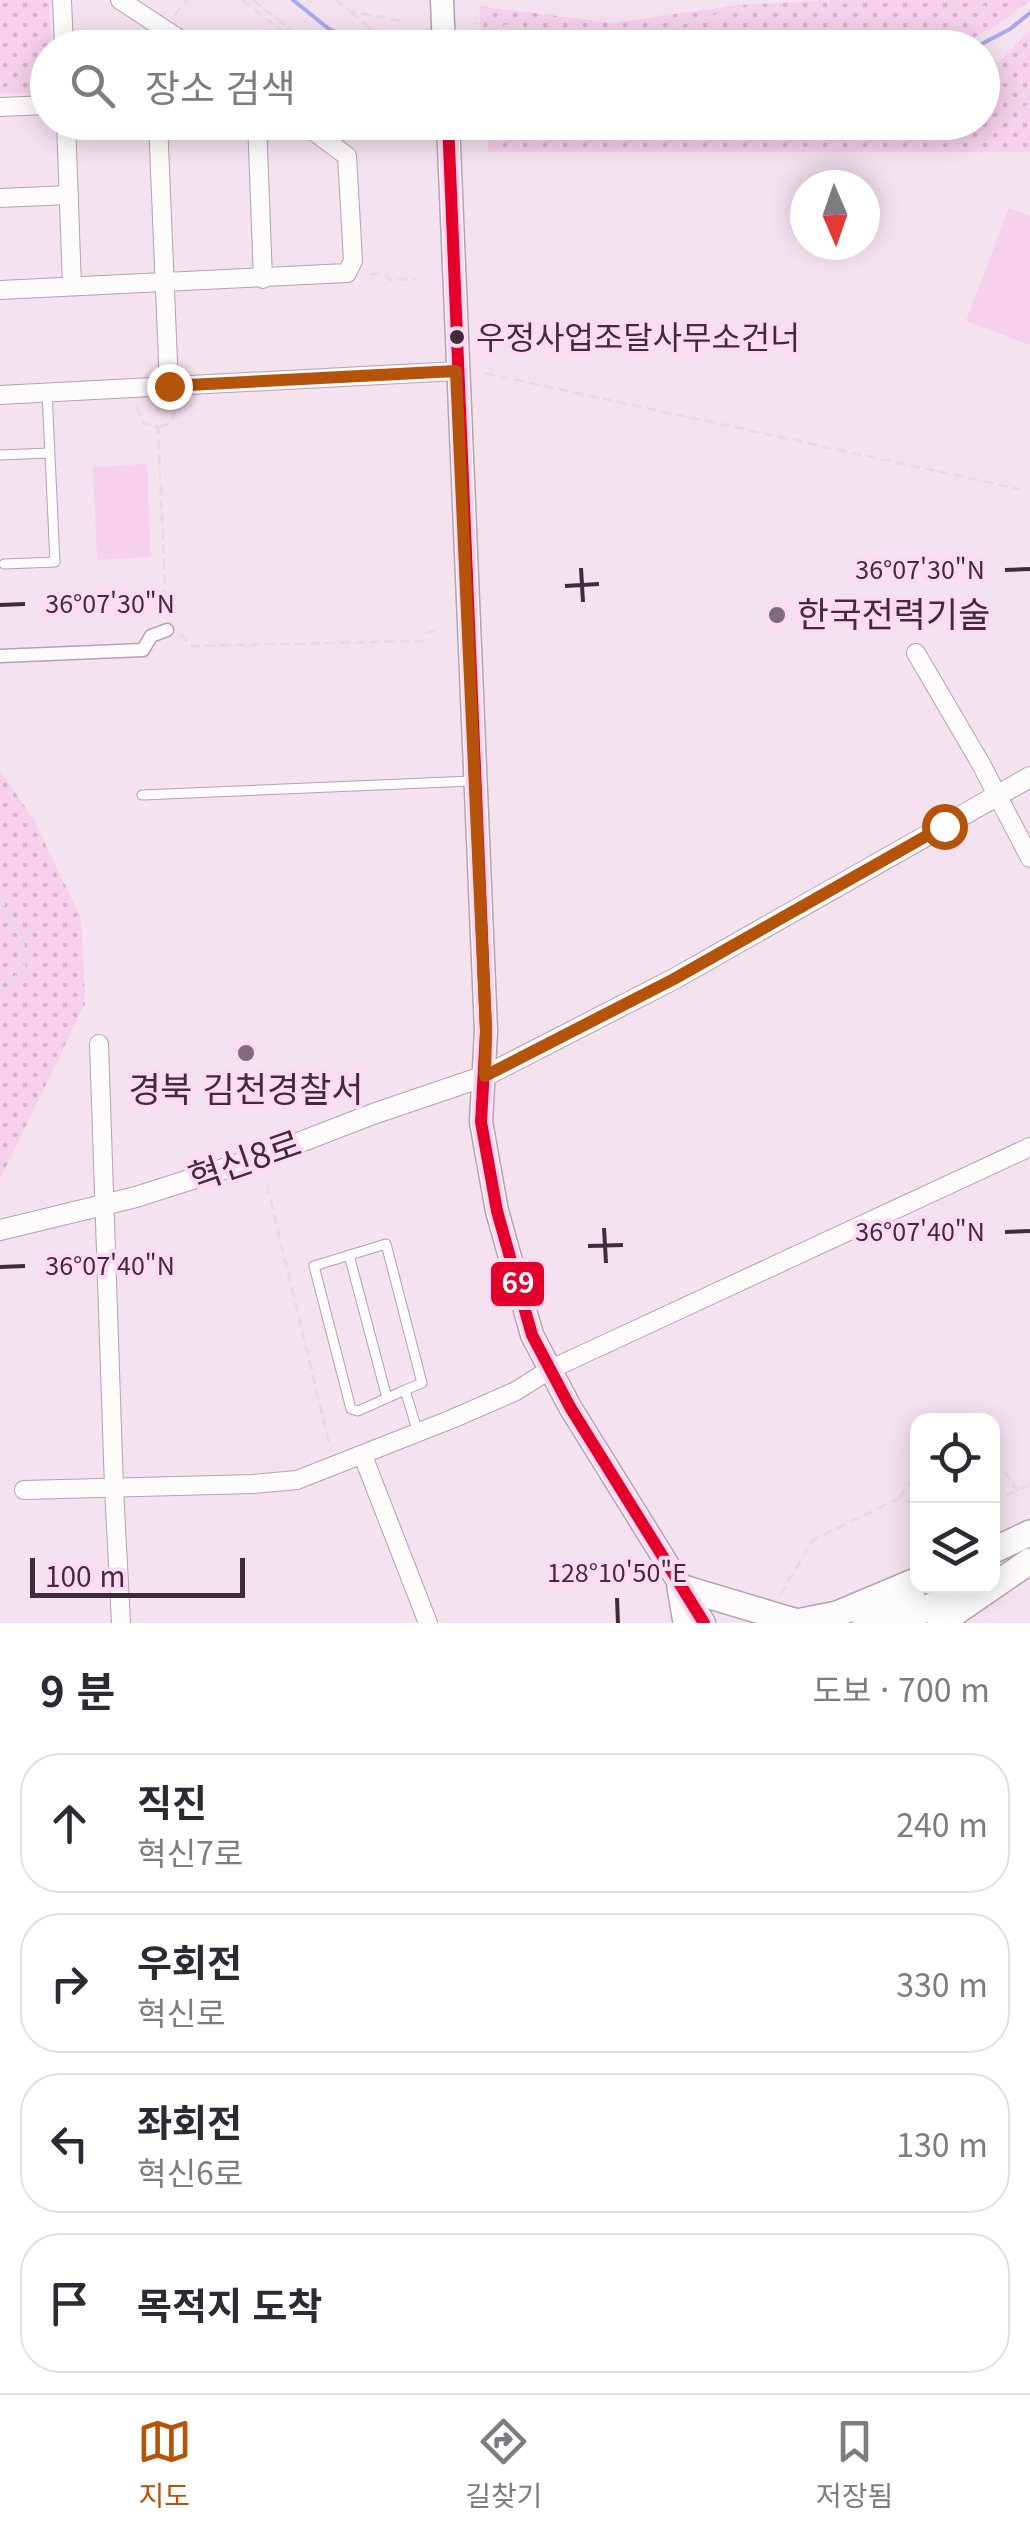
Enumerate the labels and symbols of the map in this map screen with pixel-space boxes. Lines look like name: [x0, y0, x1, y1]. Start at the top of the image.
north arrow: [790, 170, 880, 260]
place label: 우정사업조달사무소건너: [476, 312, 800, 358]
marker: 우정사업조달사무소건너: [447, 327, 467, 347]
route end: [147, 364, 193, 410]
text: 36°07'30"N: [855, 550, 985, 586]
text: 36°07'30"N: [45, 584, 175, 620]
place label: 한국전력기술: [797, 586, 990, 637]
marker: 한국전력기술: [766, 604, 788, 626]
route start: [922, 804, 968, 850]
marker: 경북 김천경찰서: [235, 1042, 257, 1064]
place label: 경북 김천경찰서: [128, 1061, 364, 1112]
street label: 혁신8로: [181, 1115, 307, 1201]
text: 36°07'40"N: [855, 1212, 985, 1248]
text: 36°07'40"N: [45, 1246, 175, 1282]
line badge: 69: [489, 1260, 546, 1308]
text: 69: [501, 1261, 535, 1301]
scale bar: [30, 1553, 245, 1598]
text: 128°10'50"E: [547, 1553, 687, 1589]

